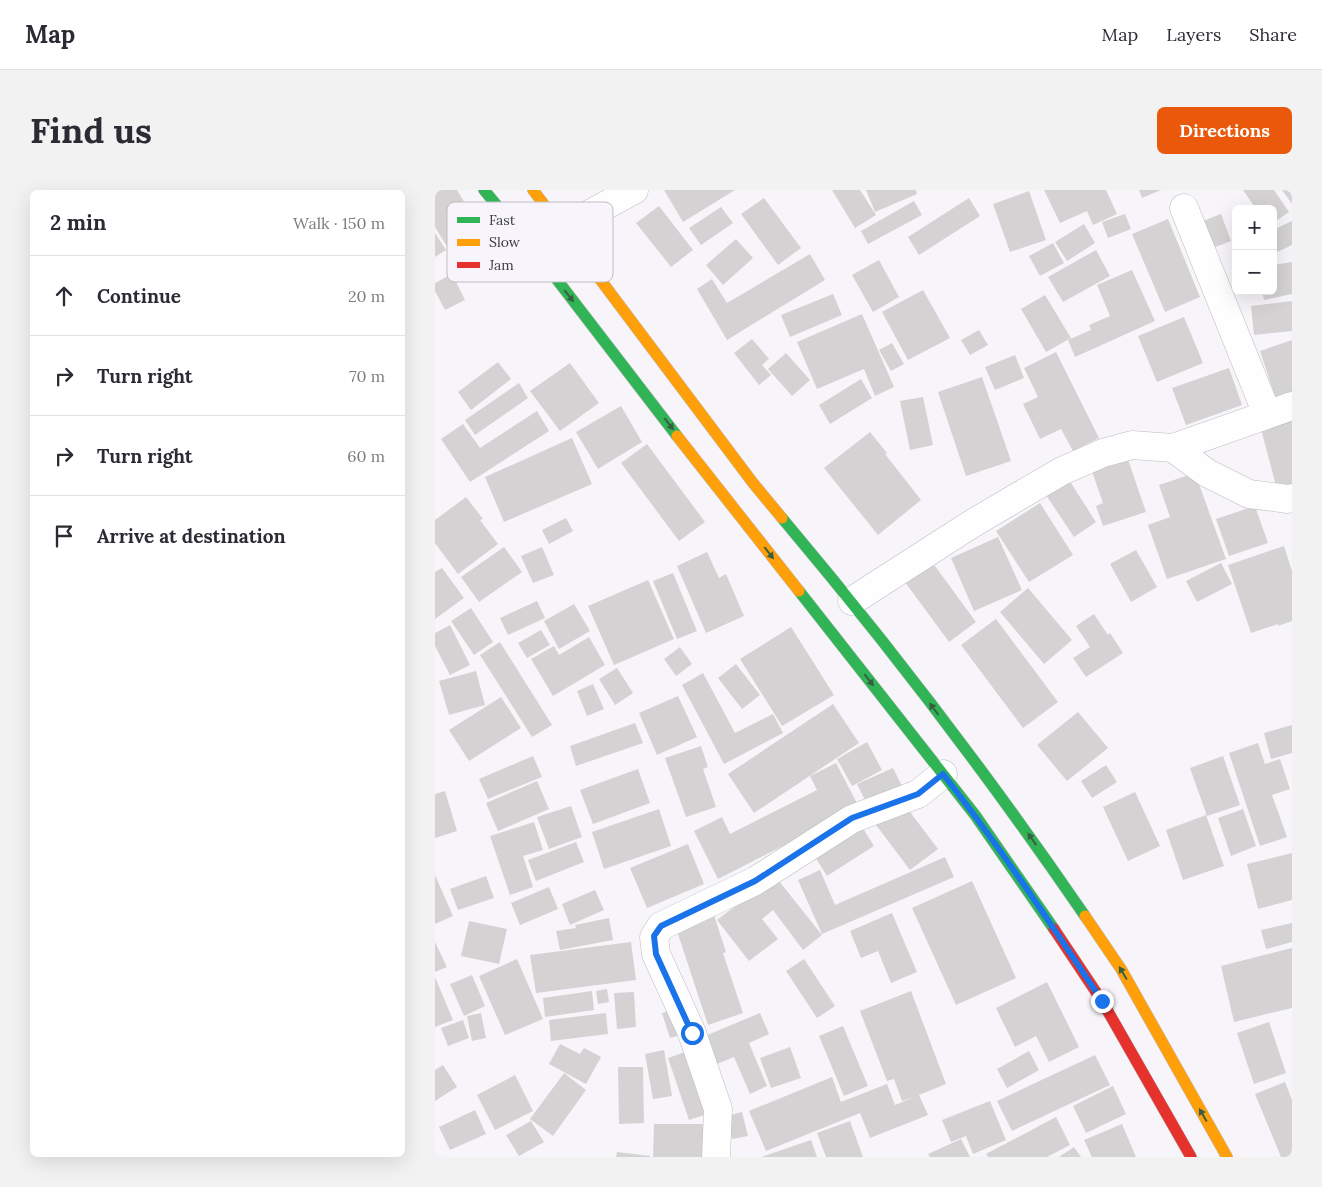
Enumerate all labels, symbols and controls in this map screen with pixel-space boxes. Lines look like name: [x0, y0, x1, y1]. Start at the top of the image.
text: Map: [25, 19, 75, 50]
text: Map: [1102, 23, 1138, 46]
text: Layers: [1166, 23, 1221, 46]
text: Share: [1249, 23, 1297, 46]
button: Directions: [1157, 107, 1292, 154]
text: Find us: [30, 108, 152, 153]
legend: [447, 202, 613, 282]
map controls: [1232, 205, 1277, 295]
button: +: [1232, 205, 1277, 250]
text: 2 min: [50, 209, 106, 236]
text: Fast: [489, 211, 516, 229]
text: Walk · 150 m: [293, 213, 385, 233]
text: Slow: [489, 233, 521, 251]
button: −: [1232, 250, 1277, 295]
text: Jam: [488, 256, 514, 274]
icon: ahead: [50, 282, 78, 310]
text: Continue: [97, 284, 181, 308]
text: 20 m: [348, 286, 385, 306]
one-way arrow: [564, 289, 575, 302]
icon: right: [50, 362, 78, 390]
text: Turn right: [97, 364, 193, 388]
text: 70 m: [349, 366, 385, 386]
one-way arrow: [663, 417, 674, 430]
icon: right: [50, 442, 78, 470]
text: Turn right: [97, 444, 193, 468]
text: 60 m: [347, 446, 385, 466]
icon: arrive: [50, 522, 78, 550]
text: Arrive at destination: [97, 524, 286, 548]
one-way arrow: [763, 546, 774, 559]
one-way arrow: [864, 673, 875, 686]
one-way arrow: [929, 703, 940, 716]
one-way arrow: [1027, 832, 1037, 846]
one-way arrow: [1119, 967, 1128, 980]
route end: [1091, 990, 1114, 1013]
route start: [681, 1022, 704, 1045]
one-way arrow: [1199, 1108, 1208, 1121]

